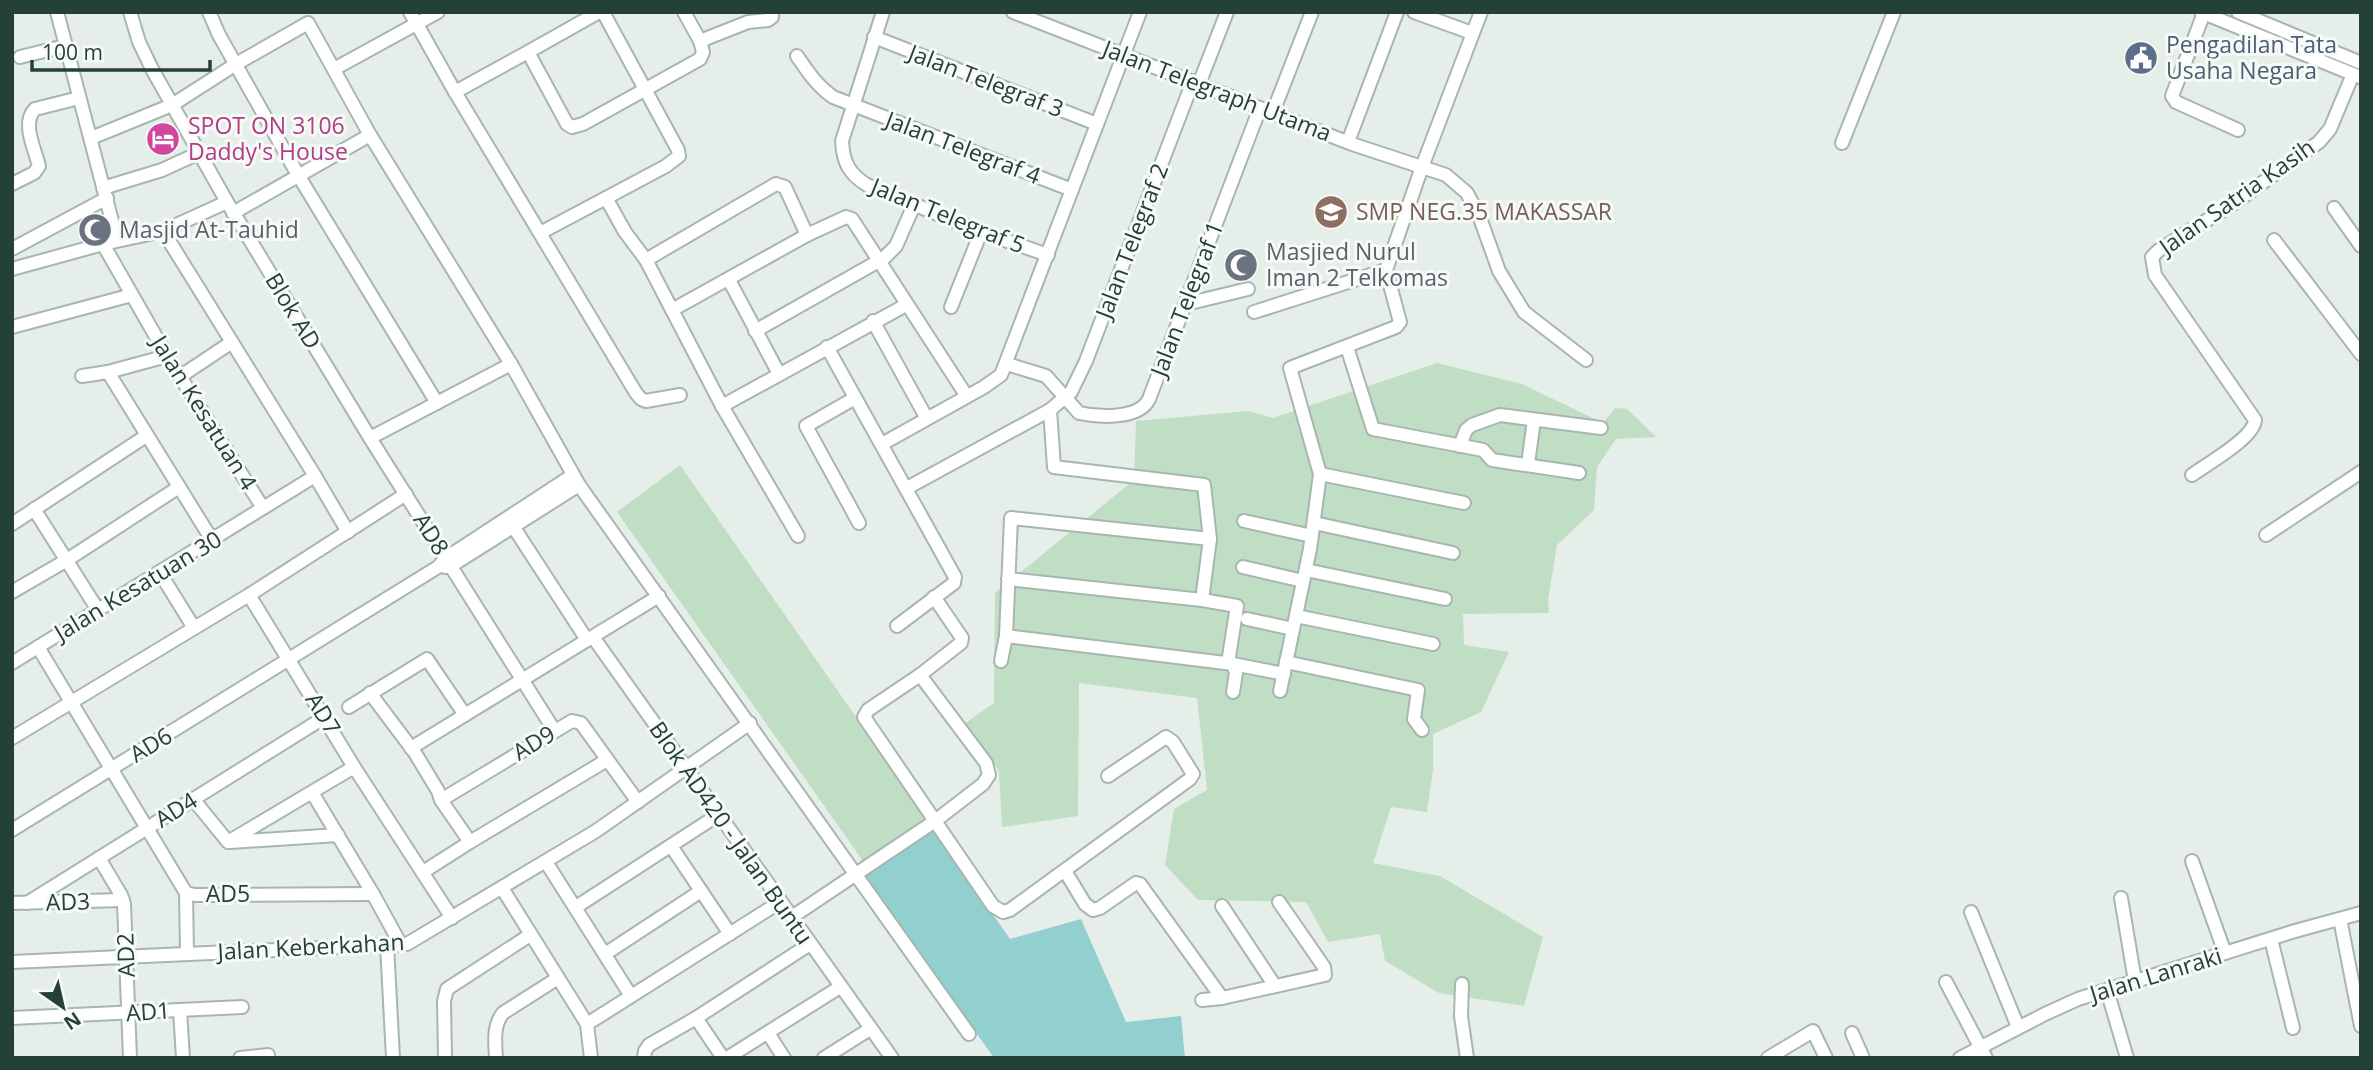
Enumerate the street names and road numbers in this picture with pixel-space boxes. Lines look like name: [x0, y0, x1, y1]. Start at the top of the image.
street label: Jalan Telegraph Utama: [1097, 31, 1336, 148]
street label: Jalan Telegraf 3: [902, 35, 1068, 124]
street label: Jalan Telegraf 4: [879, 102, 1045, 191]
street label: Jalan Satria Kasih: [2151, 131, 2321, 263]
street label: Jalan Telegraf 2: [1086, 159, 1175, 325]
street label: Jalan Telegraf 5: [865, 169, 1030, 261]
street label: Jalan Telegraf 1: [1141, 217, 1230, 383]
street label: Blok AD: [259, 266, 329, 355]
street label: Jalan Kesatuan 4: [143, 327, 265, 496]
street label: AD8: [407, 506, 457, 561]
street label: Jalan Kesatuan 30: [46, 523, 227, 649]
street label: AD7: [299, 686, 349, 741]
street label: Blok AD420 - Jalan Buntu: [643, 714, 821, 950]
street label: AD9: [506, 717, 561, 767]
street label: AD6: [123, 719, 178, 769]
street label: AD4: [148, 784, 203, 834]
street label: AD5: [206, 877, 250, 909]
street label: AD3: [45, 884, 91, 918]
street label: Jalan Keberkahan: [215, 925, 405, 967]
street label: AD2: [108, 932, 142, 978]
street label: Jalan Lanraki: [2084, 939, 2226, 1010]
street label: AD1: [125, 993, 171, 1029]

